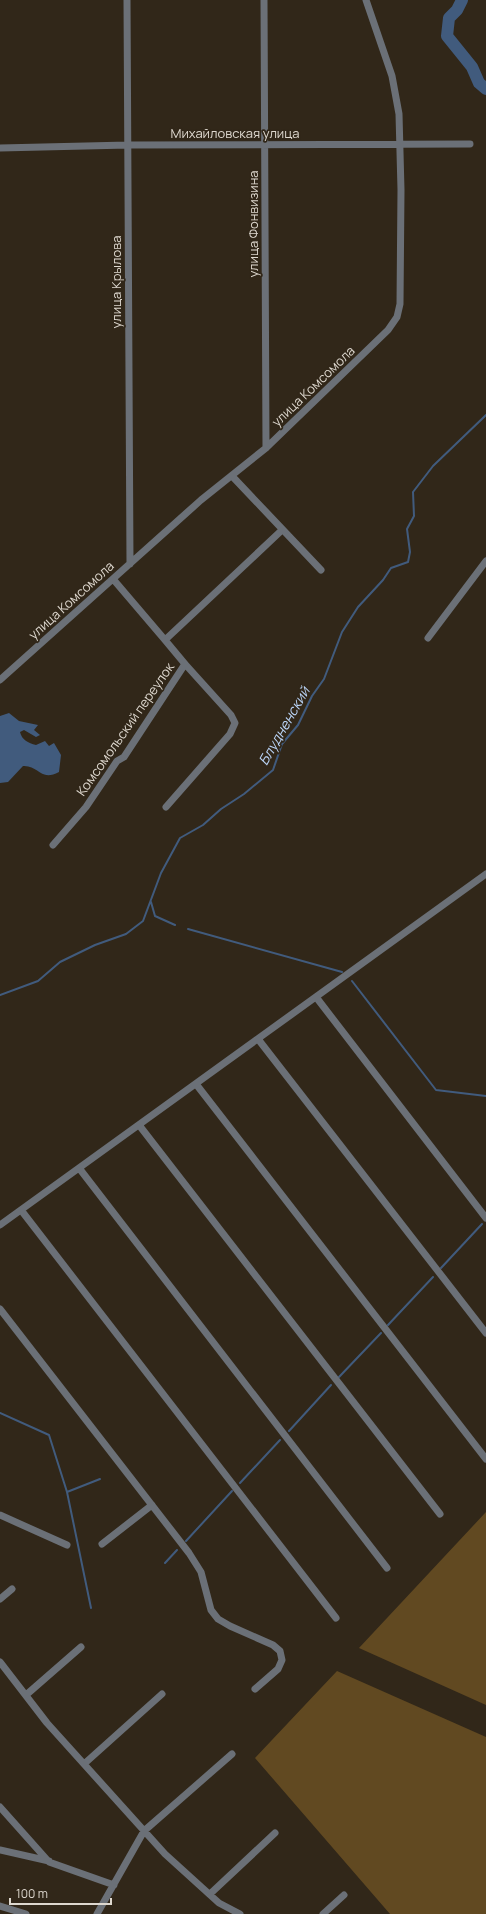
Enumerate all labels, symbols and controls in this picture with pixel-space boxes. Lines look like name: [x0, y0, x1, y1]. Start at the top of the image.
street label: Михайловская улица: [170, 124, 300, 142]
street label: улица Фонвизина: [244, 170, 262, 278]
street label: улица Крылова: [107, 236, 125, 328]
street label: улица Комсомола: [267, 342, 359, 430]
street label: улица Комсомола: [24, 557, 118, 643]
street label: Комсомольский переулок: [72, 658, 178, 799]
water label: Блудненский: [253, 682, 314, 768]
scale bar: [10, 1880, 111, 1906]
text: 100 m: [16, 1885, 48, 1902]

